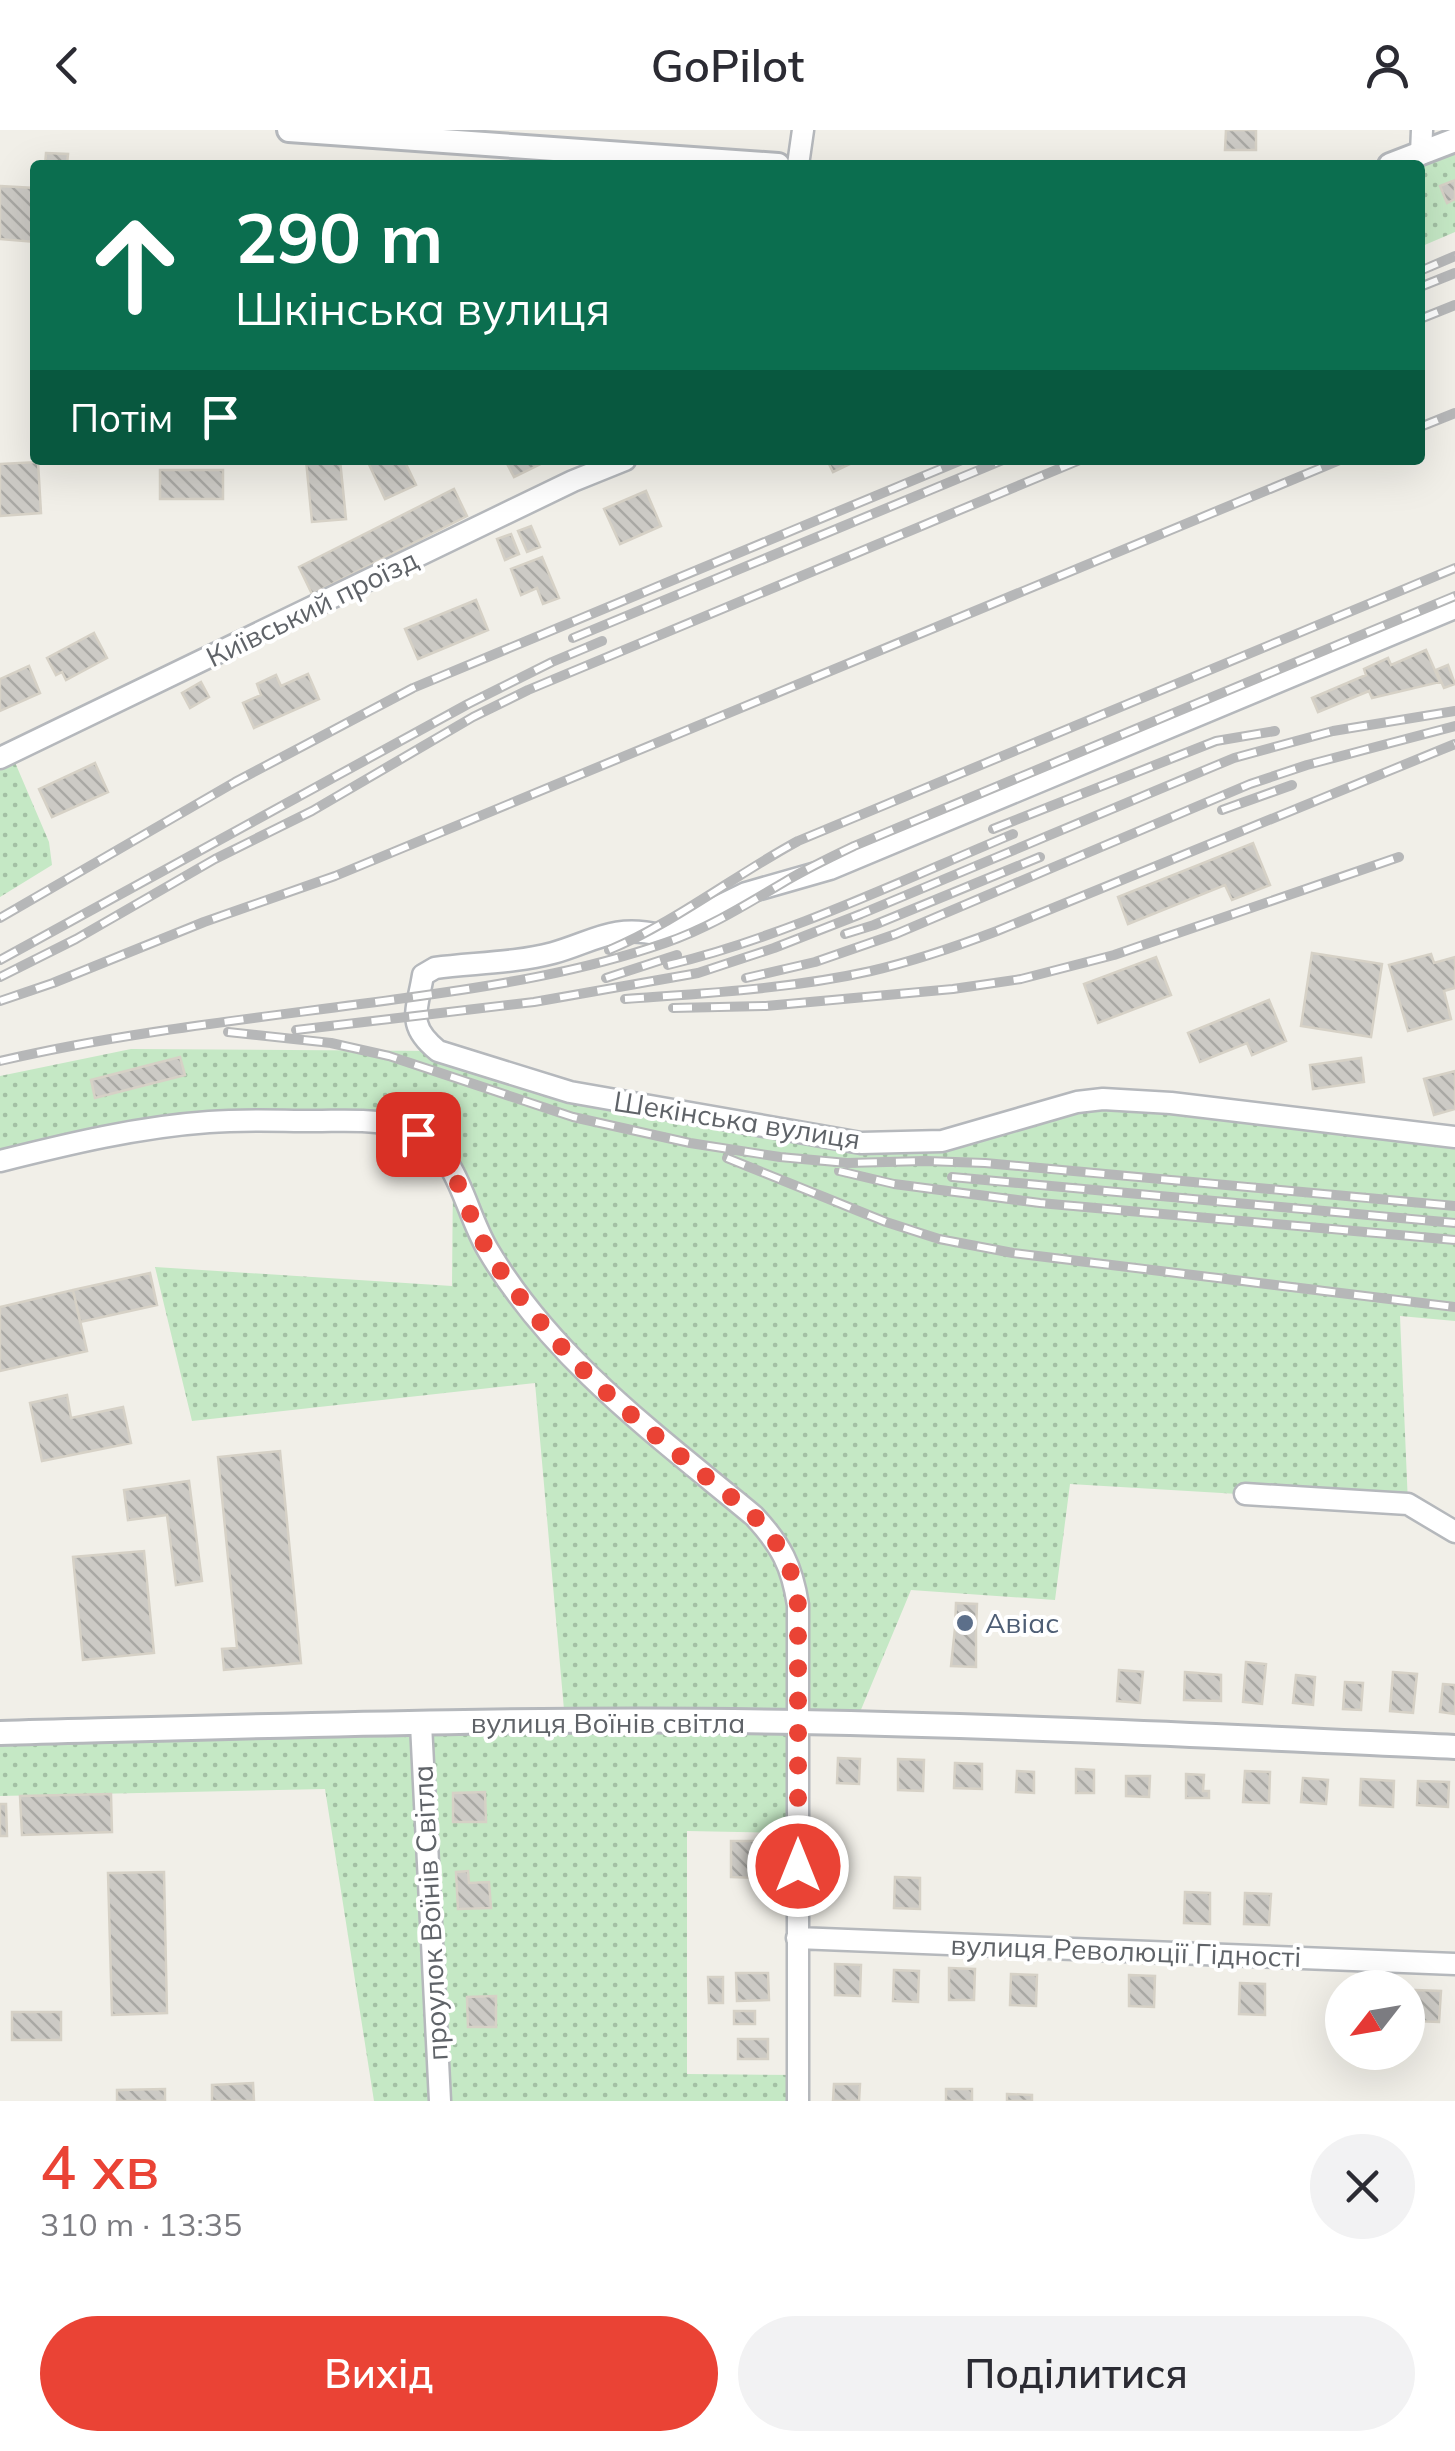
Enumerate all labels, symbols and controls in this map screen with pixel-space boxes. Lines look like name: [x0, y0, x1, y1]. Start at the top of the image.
text: GoPilot: [651, 37, 804, 93]
icon: back: [40, 38, 95, 93]
icon: person: [1360, 38, 1415, 93]
text: 290 m: [235, 193, 443, 281]
icon: ahead: [70, 200, 200, 330]
text: Шкінська вулиця: [235, 280, 610, 336]
icon: arrive: [193, 390, 248, 445]
text: Потім: [70, 394, 173, 442]
street label: Київський проїзд: [200, 541, 423, 674]
street label: Шекінська вулиця: [611, 1083, 863, 1156]
pin: [376, 1092, 461, 1177]
icon: arrive: [391, 1107, 446, 1162]
place label: Авіас: [985, 1605, 1059, 1640]
marker: Авіас: [954, 1612, 976, 1634]
street label: вулиця Воїнів світла: [471, 1705, 745, 1740]
street label: проулок Воїнів Світла: [404, 1764, 455, 2062]
position arrow: [746, 1814, 850, 1918]
street label: вулиця Революції Гідності: [950, 1927, 1302, 1974]
north arrow: [1325, 1970, 1425, 2070]
map controls: [1325, 1970, 1425, 2070]
text: 4 хв: [40, 2129, 159, 2204]
button: close: [1310, 2134, 1415, 2239]
text: 310 m · 13:35: [40, 2204, 242, 2244]
button: Вихід: [40, 2316, 718, 2431]
button: Поділитися: [738, 2316, 1415, 2431]

